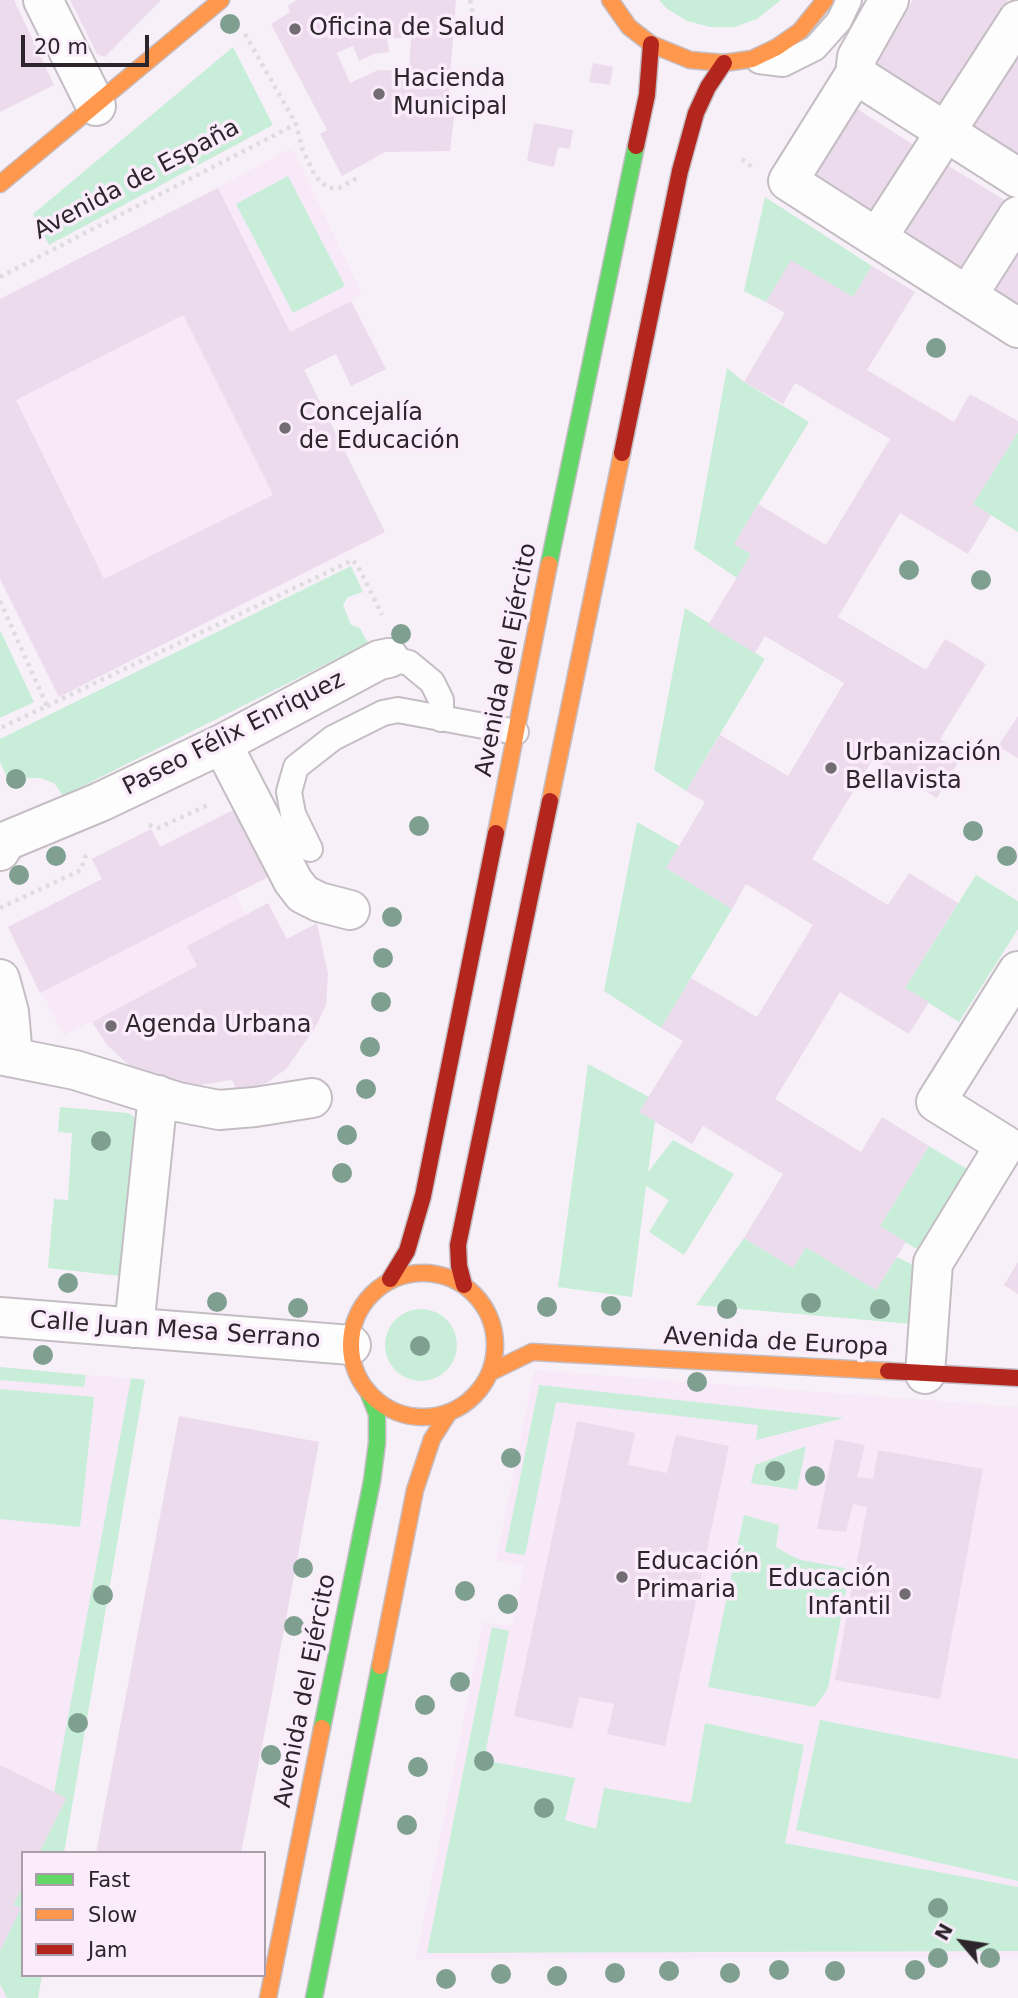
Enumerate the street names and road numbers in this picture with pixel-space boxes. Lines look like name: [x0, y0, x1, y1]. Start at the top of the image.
street label: Avenida de España: [29, 114, 245, 246]
street label: Avenida del Ejército: [470, 541, 544, 779]
street label: Paseo Félix Enriquez: [118, 666, 350, 802]
street label: Calle Juan Mesa Serrano: [29, 1306, 321, 1356]
street label: Avenida de Europa: [663, 1323, 889, 1363]
street label: Avenida del Ejército: [269, 1572, 343, 1810]

